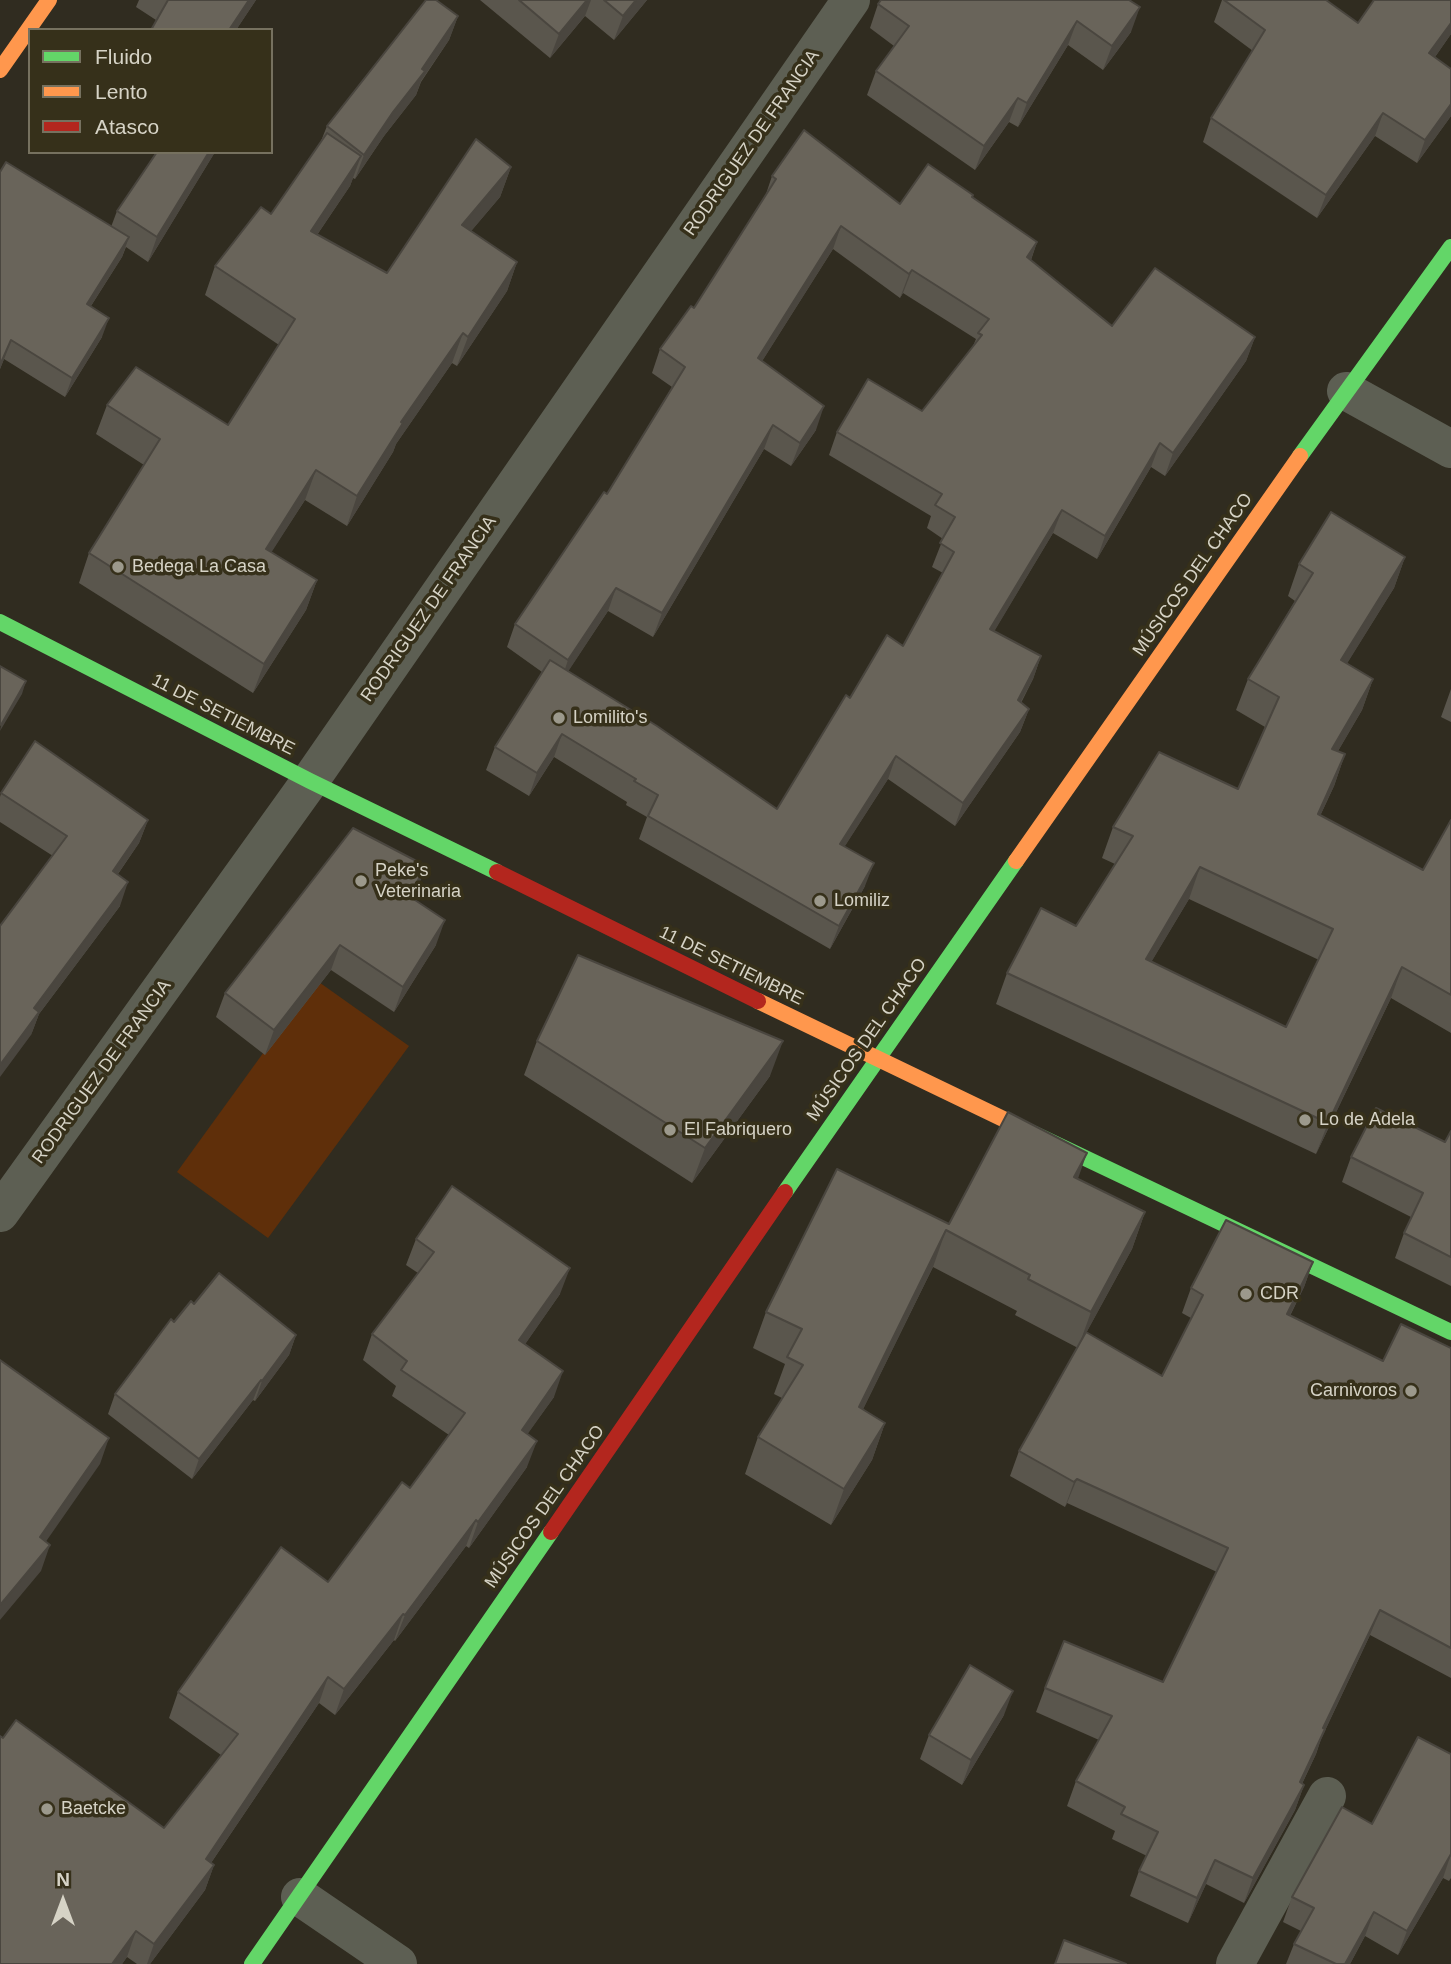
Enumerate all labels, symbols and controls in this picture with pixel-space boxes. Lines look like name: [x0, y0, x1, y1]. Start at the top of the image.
legend: [28, 28, 273, 154]
text: Fluido: [95, 45, 152, 68]
street label: RODRIGUEZ DE FRANCIA: [679, 46, 825, 240]
text: Lento: [95, 80, 148, 103]
text: Atasco: [95, 115, 159, 138]
street label: MÚSICOS DEL CHACO: [1129, 489, 1257, 661]
street label: RODRIGUEZ DE FRANCIA: [356, 512, 502, 706]
place label: Bedega La Casa: [132, 556, 266, 578]
marker: Bedega La Casa: [110, 559, 126, 575]
street label: 11 DE SETIEMBRE: [148, 670, 298, 760]
place label: Lomilito's: [573, 707, 647, 729]
marker: Lomilito's: [551, 710, 567, 726]
place label: Peke's Veterinaria: [375, 860, 461, 903]
marker: Peke's Veterinaria: [353, 873, 369, 889]
place label: Lomiliz: [834, 890, 890, 912]
marker: Lomiliz: [812, 893, 828, 909]
street label: 11 DE SETIEMBRE: [655, 922, 807, 1010]
street label: MÚSICOS DEL CHACO: [803, 954, 931, 1126]
street label: RODRIGUEZ DE FRANCIA: [28, 976, 176, 1168]
place label: Lo de Adela: [1319, 1109, 1415, 1131]
marker: Lo de Adela: [1297, 1112, 1313, 1128]
place label: El Fabriquero: [684, 1119, 792, 1141]
marker: El Fabriquero: [662, 1122, 678, 1138]
place label: CDR: [1260, 1283, 1299, 1305]
marker: CDR: [1238, 1286, 1254, 1302]
place label: Carnivoros: [1310, 1380, 1397, 1402]
marker: Carnivoros: [1403, 1383, 1419, 1399]
street label: MÚSICOS DEL CHACO: [481, 1421, 609, 1593]
place label: Baetcke: [61, 1798, 126, 1820]
marker: Baetcke: [39, 1801, 55, 1817]
north arrow: [28, 1866, 98, 1936]
text: N: [56, 1869, 70, 1890]

